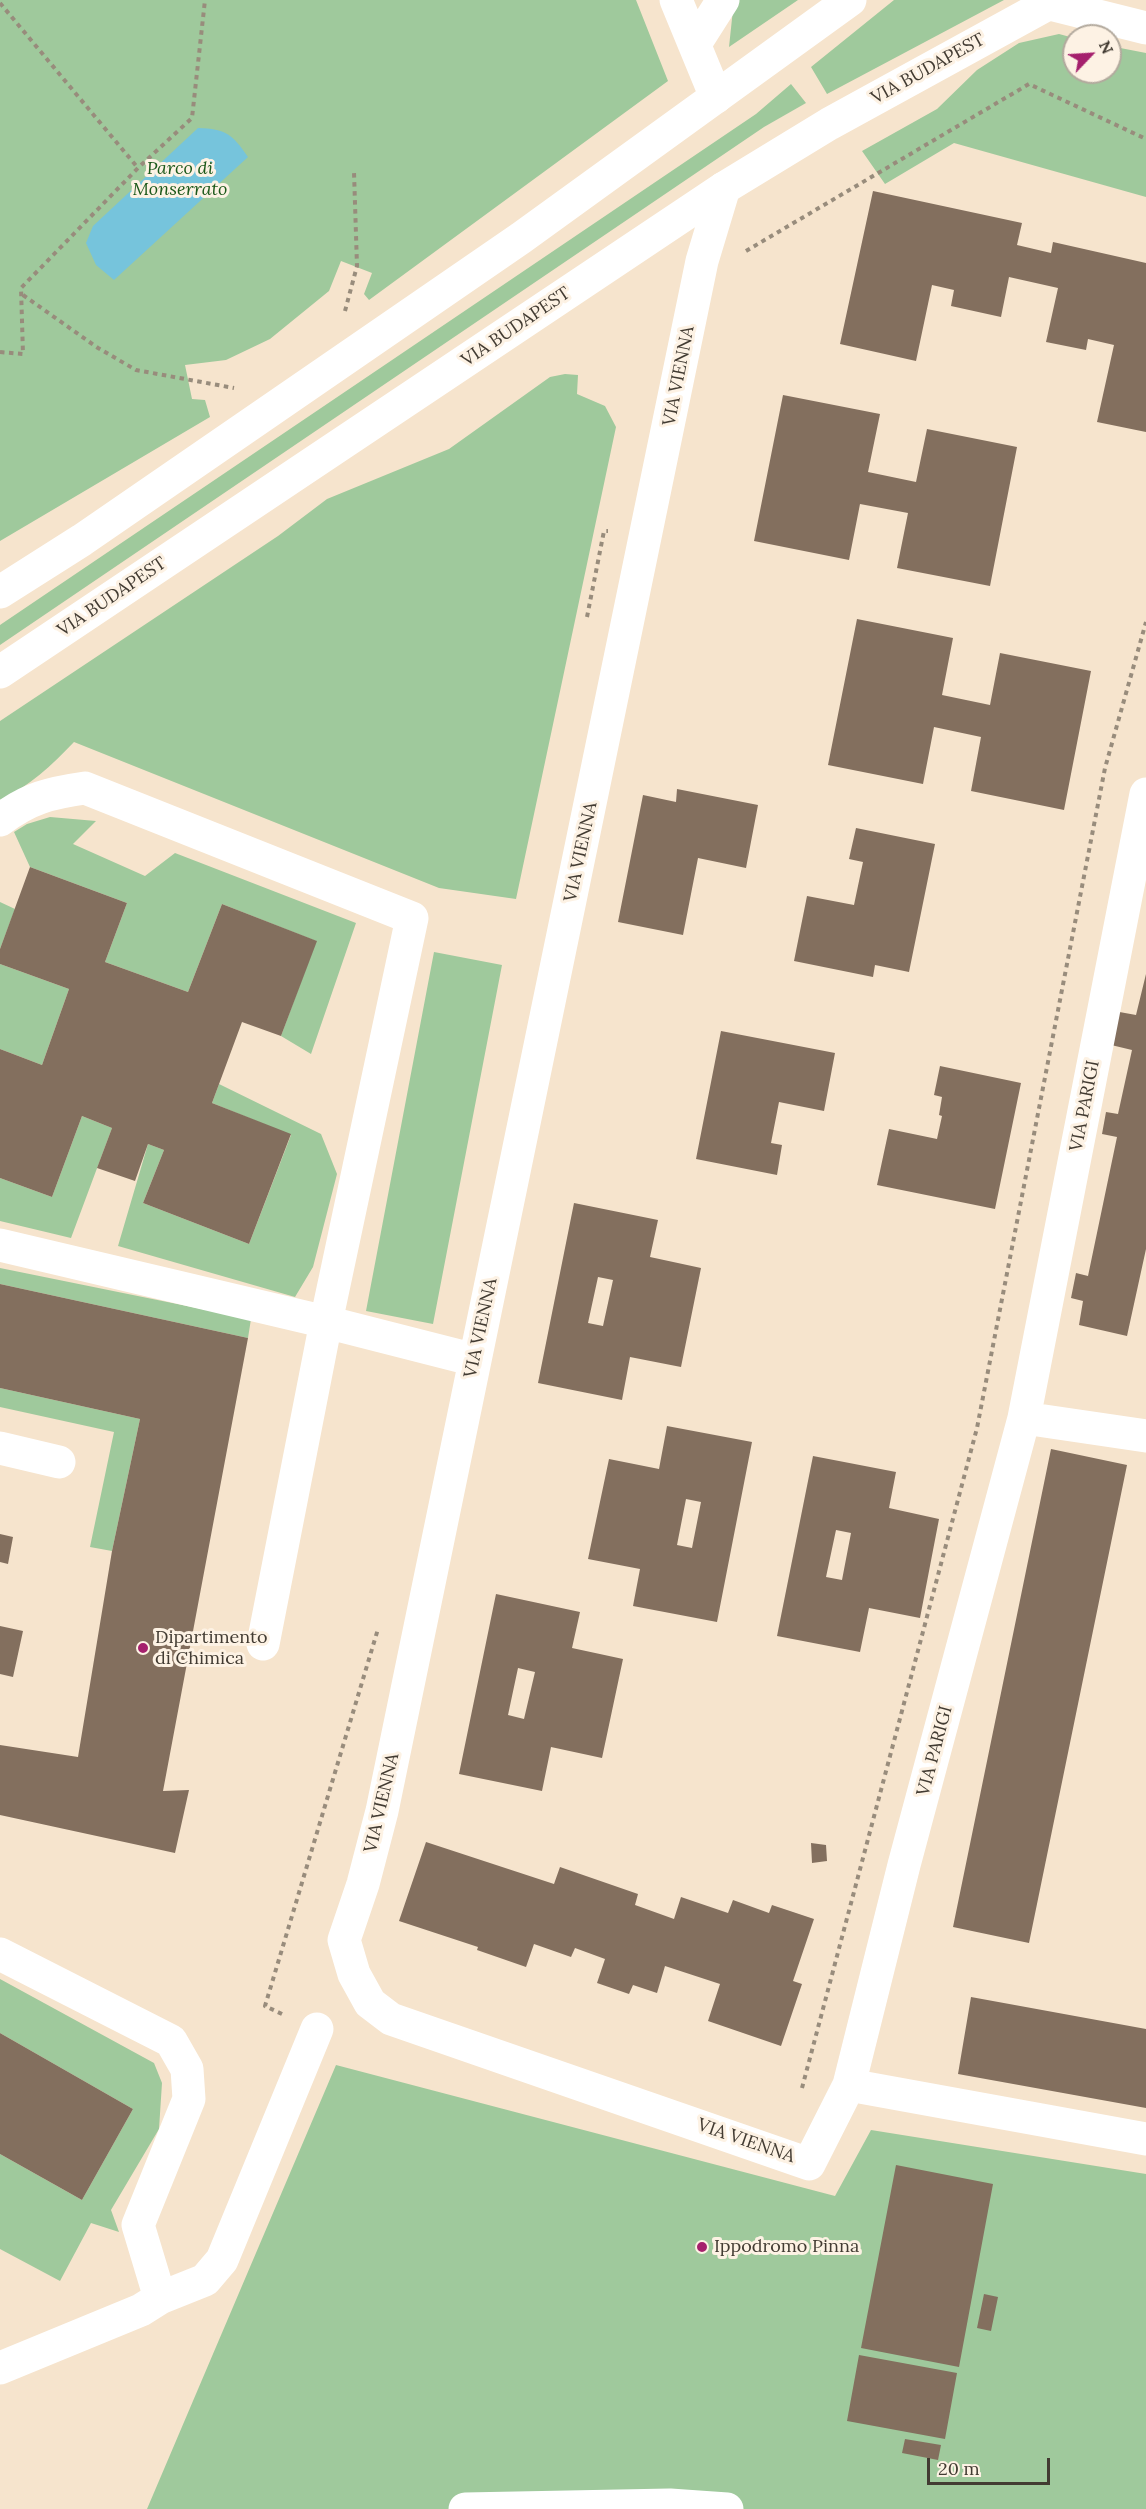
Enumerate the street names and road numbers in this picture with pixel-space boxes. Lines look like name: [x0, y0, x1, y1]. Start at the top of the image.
street label: VIA BUDAPEST: [867, 29, 989, 109]
street label: VIA BUDAPEST: [458, 283, 574, 371]
street label: VIA VIENNA: [659, 324, 699, 428]
street label: VIA BUDAPEST: [54, 553, 170, 641]
street label: VIA VIENNA: [560, 800, 602, 904]
street label: VIA PARIGI: [1066, 1059, 1104, 1153]
street label: VIA VIENNA: [460, 1276, 502, 1380]
street label: VIA PARIGI: [913, 1704, 957, 1798]
street label: VIA VIENNA: [360, 1751, 404, 1855]
street label: VIA VIENNA: [695, 2114, 797, 2168]

